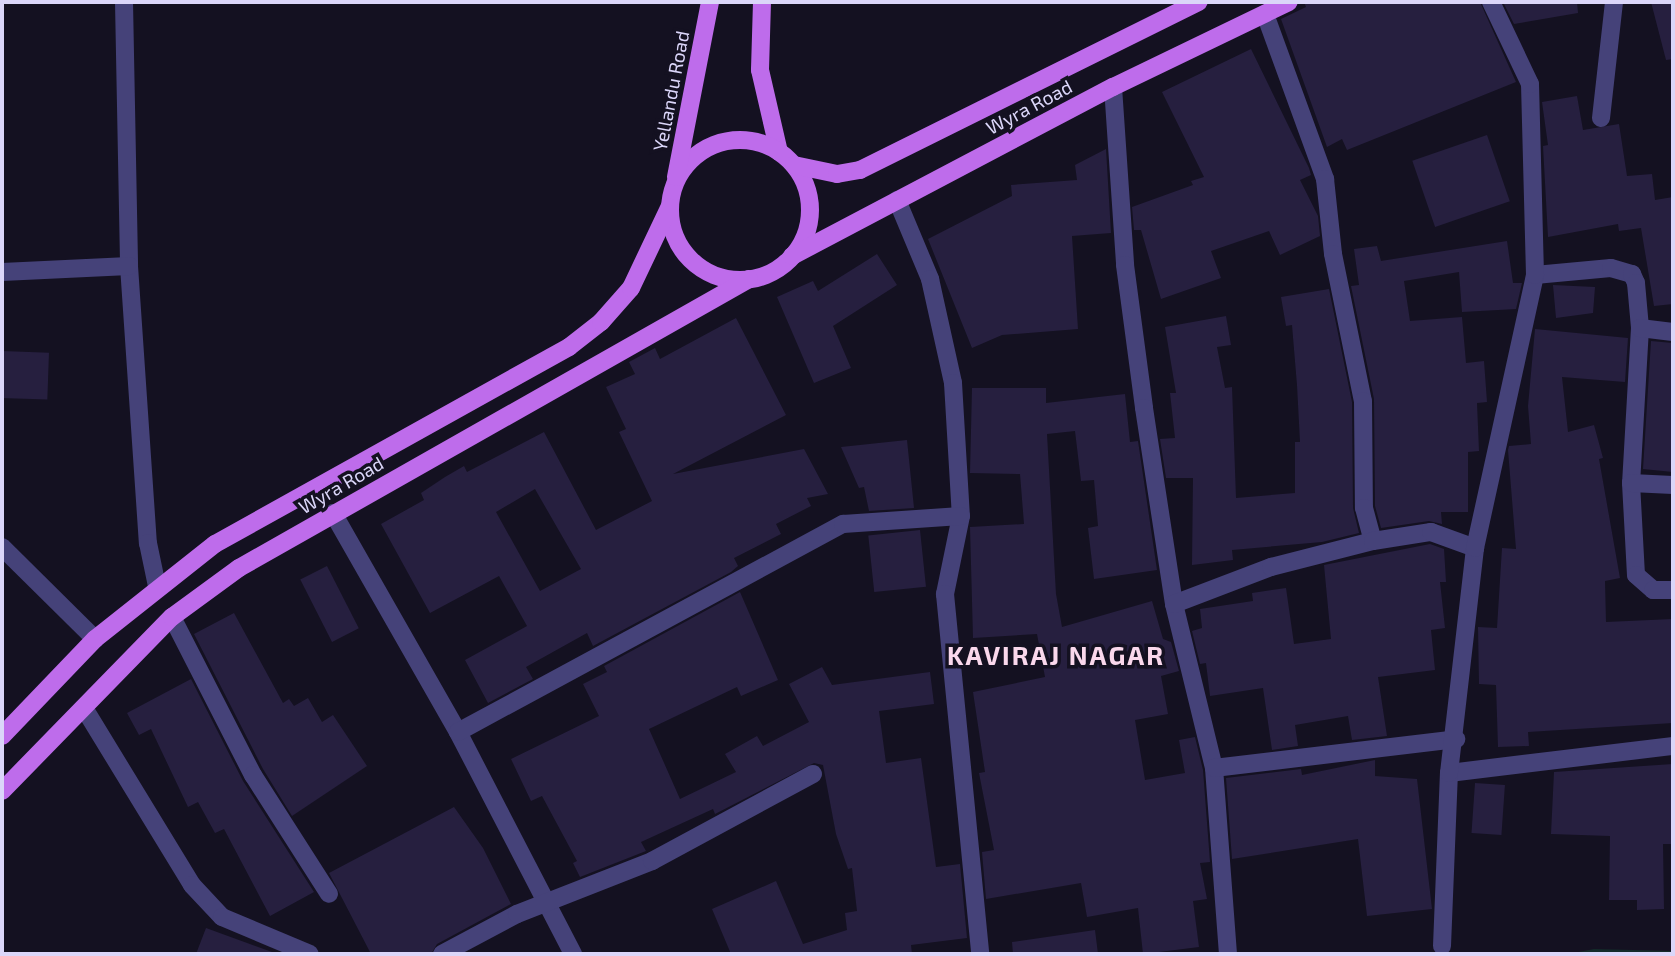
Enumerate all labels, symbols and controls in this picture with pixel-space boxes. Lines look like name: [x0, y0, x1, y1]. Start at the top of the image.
street label: Yellandu Road: [648, 29, 694, 153]
street label: Wyra Road: [982, 75, 1076, 139]
street label: Wyra Road: [295, 452, 387, 518]
district label: KAVIRAJ NAGAR: [949, 639, 1163, 671]

